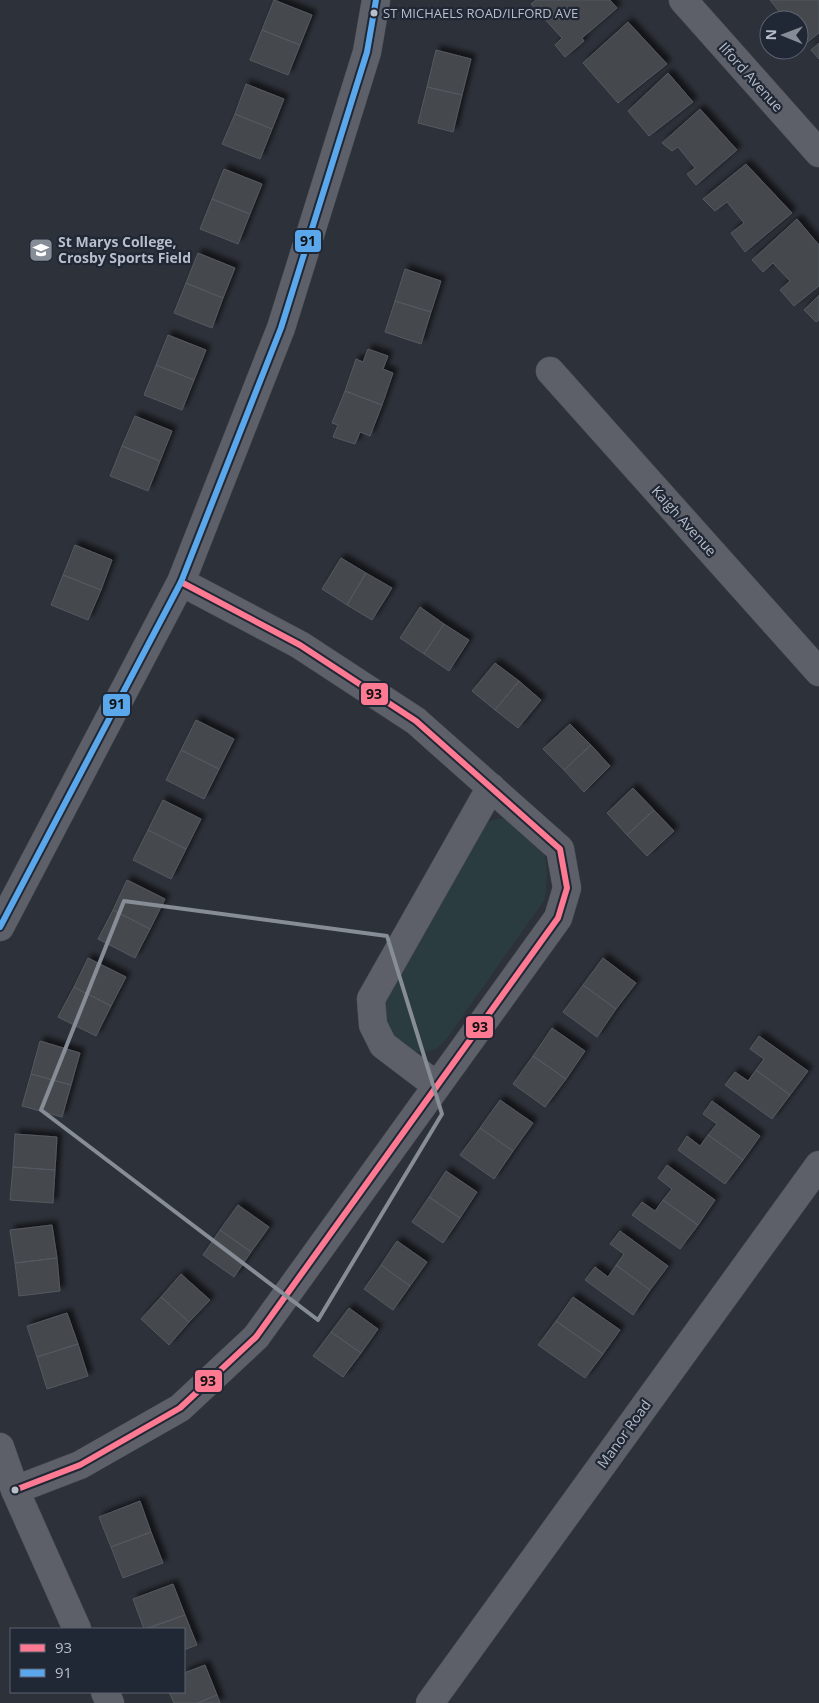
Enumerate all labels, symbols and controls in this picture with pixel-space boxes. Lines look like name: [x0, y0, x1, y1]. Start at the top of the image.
place label: ST MICHAELS ROAD/ILFORD AVE: [383, 4, 578, 22]
marker: ST MICHAELS ROAD/ILFORD AVE: [369, 8, 379, 18]
north arrow: [759, 10, 809, 60]
text: N: [761, 29, 780, 41]
street label: Ilford Avenue: [715, 38, 788, 116]
line badge: 91: [294, 229, 322, 253]
text: 91: [300, 231, 316, 250]
place label: St Marys College, Crosby Sports Field: [58, 232, 191, 267]
school or university icon: St Marys College, Crosby Sports Field: [28, 237, 54, 263]
street label: Kaigh Avenue: [648, 481, 721, 560]
line badge: 93: [360, 682, 389, 706]
text: 93: [366, 684, 382, 703]
line badge: 91: [102, 693, 131, 717]
text: 91: [109, 694, 125, 713]
line badge: 93: [465, 1015, 494, 1039]
text: 93: [472, 1017, 488, 1036]
line badge: 93: [194, 1369, 223, 1393]
text: 93: [200, 1371, 216, 1390]
street label: Manor Road: [592, 1396, 655, 1472]
unlabelled marker: [10, 1485, 20, 1495]
legend: [10, 1628, 185, 1693]
text: 93: [55, 1637, 72, 1657]
text: 91: [55, 1662, 72, 1682]

